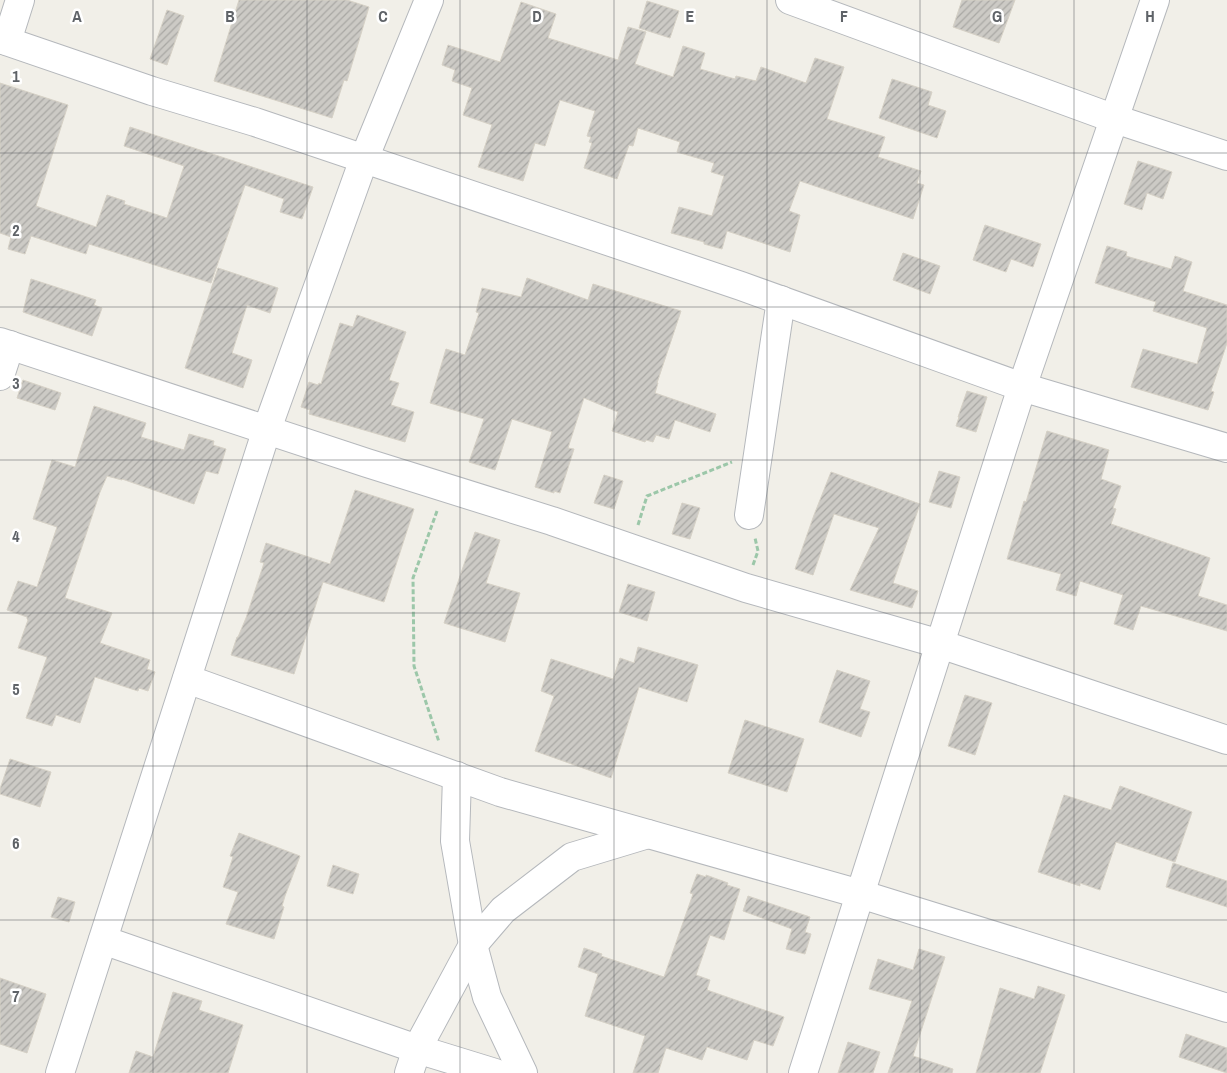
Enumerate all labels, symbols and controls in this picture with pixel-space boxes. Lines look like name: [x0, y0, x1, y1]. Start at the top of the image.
text: A: [72, 5, 82, 27]
text: B: [225, 5, 235, 27]
text: C: [378, 5, 388, 27]
text: D: [532, 5, 542, 27]
text: E: [686, 5, 695, 27]
text: F: [840, 5, 848, 27]
text: G: [992, 5, 1002, 27]
text: H: [1145, 5, 1155, 27]
text: 1: [12, 65, 20, 87]
text: 2: [12, 219, 20, 241]
text: 3: [12, 372, 20, 394]
text: 4: [12, 525, 20, 547]
text: 5: [12, 678, 20, 700]
text: 6: [12, 832, 20, 854]
text: 7: [12, 985, 20, 1007]

